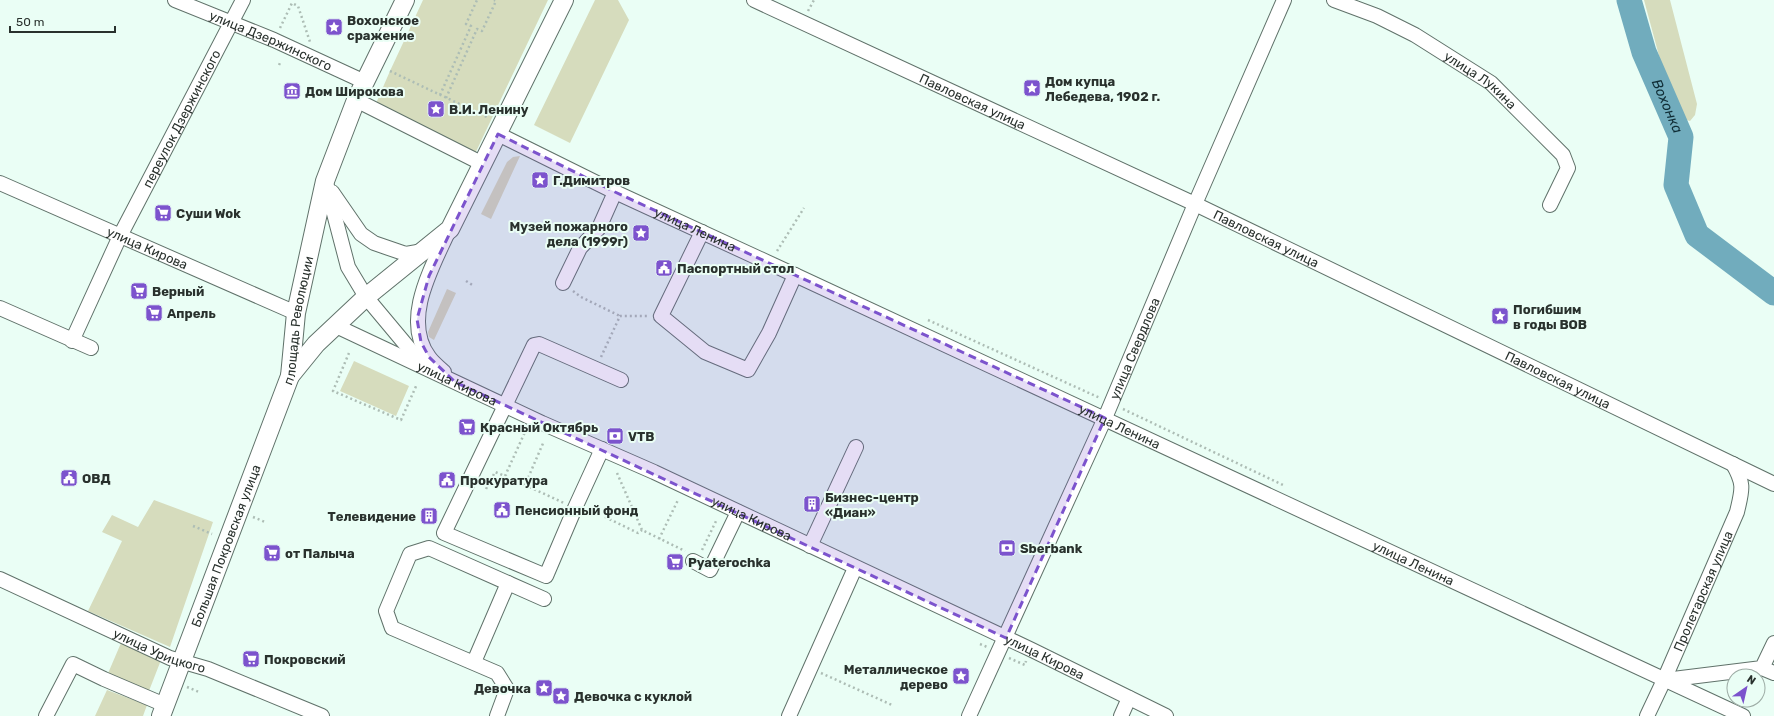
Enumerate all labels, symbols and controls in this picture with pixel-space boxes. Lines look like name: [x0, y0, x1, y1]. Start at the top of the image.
street label: улица Дзержинского: [207, 7, 335, 73]
scale bar: [10, 8, 115, 34]
place label: Вохонское сражение: [347, 13, 419, 43]
text: 50 m: [16, 15, 44, 29]
place icon: Вохонское сражение: [324, 17, 344, 37]
street label: переулок Дзержинского: [139, 47, 223, 190]
street label: улица Лукина: [1442, 48, 1520, 112]
street label: Павловская улица: [917, 70, 1028, 132]
place label: Дом купца Лебедева, 1902 г.: [1045, 74, 1160, 104]
water label: Вохонка: [1648, 76, 1687, 136]
place icon: Дом купца Лебедева, 1902 г.: [1022, 78, 1042, 98]
museum icon: Дом Широкова: [282, 81, 302, 101]
place label: Дом Широкова: [305, 84, 404, 99]
place icon: В.И. Ленину: [426, 99, 446, 119]
place label: В.И. Ленину: [449, 102, 529, 117]
place icon: Г.Димитров: [530, 170, 550, 190]
place label: Г.Димитров: [553, 173, 630, 188]
supermarket icon: Суши Wok: [153, 203, 173, 223]
street label: улица Ленина: [652, 204, 738, 254]
place label: Суши Wok: [176, 206, 241, 221]
street label: Павловская улица: [1211, 207, 1321, 270]
place label: Музей пожарного дела (1999г): [510, 219, 628, 249]
street label: улица Кирова: [105, 223, 190, 272]
place icon: Музей пожарного дела (1999г): [631, 223, 651, 243]
street label: площадь Революции: [280, 255, 316, 387]
public building icon: Паспортный стол: [654, 258, 674, 278]
place label: Паспортный стол: [677, 261, 794, 276]
supermarket icon: Верный: [129, 281, 149, 301]
place label: Верный: [152, 284, 204, 299]
street label: улица Свердлова: [1106, 295, 1162, 402]
place label: Погибшим в годы ВОВ: [1513, 302, 1587, 332]
supermarket icon: Апрель: [144, 303, 164, 323]
place label: Апрель: [167, 306, 216, 321]
place icon: Погибшим в годы ВОВ: [1490, 306, 1510, 326]
street label: Павловская улица: [1503, 348, 1613, 411]
street label: улица Кирова: [415, 358, 500, 408]
street label: улица Ленина: [1077, 401, 1163, 451]
supermarket icon: Красный Октябрь: [457, 417, 477, 437]
place label: Красный Октябрь: [480, 420, 598, 435]
bank icon: VTB: [605, 426, 625, 446]
place label: VTB: [628, 429, 654, 444]
street label: Большая Покровская улица: [188, 462, 263, 629]
public building icon: ОВД: [59, 468, 79, 488]
public building icon: Прокуратура: [437, 470, 457, 490]
place label: ОВД: [82, 471, 111, 486]
place label: Прокуратура: [460, 473, 548, 488]
place label: Бизнес-центр «Диан»: [825, 490, 919, 520]
street label: улица Кирова: [709, 493, 794, 543]
building icon: Бизнес-центр «Диан»: [802, 494, 822, 514]
public building icon: Пенсионный фонд: [492, 500, 512, 520]
place label: Пенсионный фонд: [515, 503, 639, 518]
building icon: Телевидение: [419, 506, 439, 526]
place label: Телевидение: [328, 509, 416, 524]
street label: Пролетарская улица: [1670, 528, 1735, 653]
street label: улица Ленина: [1370, 537, 1457, 588]
bank icon: Sberbank: [997, 538, 1017, 558]
place label: Sberbank: [1020, 541, 1083, 556]
supermarket icon: от Палыча: [262, 543, 282, 563]
place label: от Палыча: [285, 546, 355, 561]
supermarket icon: Pyaterochka: [665, 552, 685, 572]
place label: Pyaterochka: [688, 555, 771, 570]
street label: улица Урицкого: [111, 625, 207, 675]
street label: улица Кирова: [1003, 631, 1087, 682]
supermarket icon: Покровский: [241, 649, 261, 669]
place label: Покровский: [264, 652, 346, 667]
place label: Металлическое дерево: [844, 662, 948, 692]
place icon: Металлическое дерево: [951, 666, 971, 686]
north arrow: [1726, 668, 1766, 708]
text: N: [1744, 673, 1758, 688]
place icon: Девочка: [534, 678, 554, 698]
place label: Девочка: [474, 681, 531, 696]
place icon: Девочка с куклой: [551, 686, 571, 706]
place label: Девочка с куклой: [574, 689, 692, 704]

